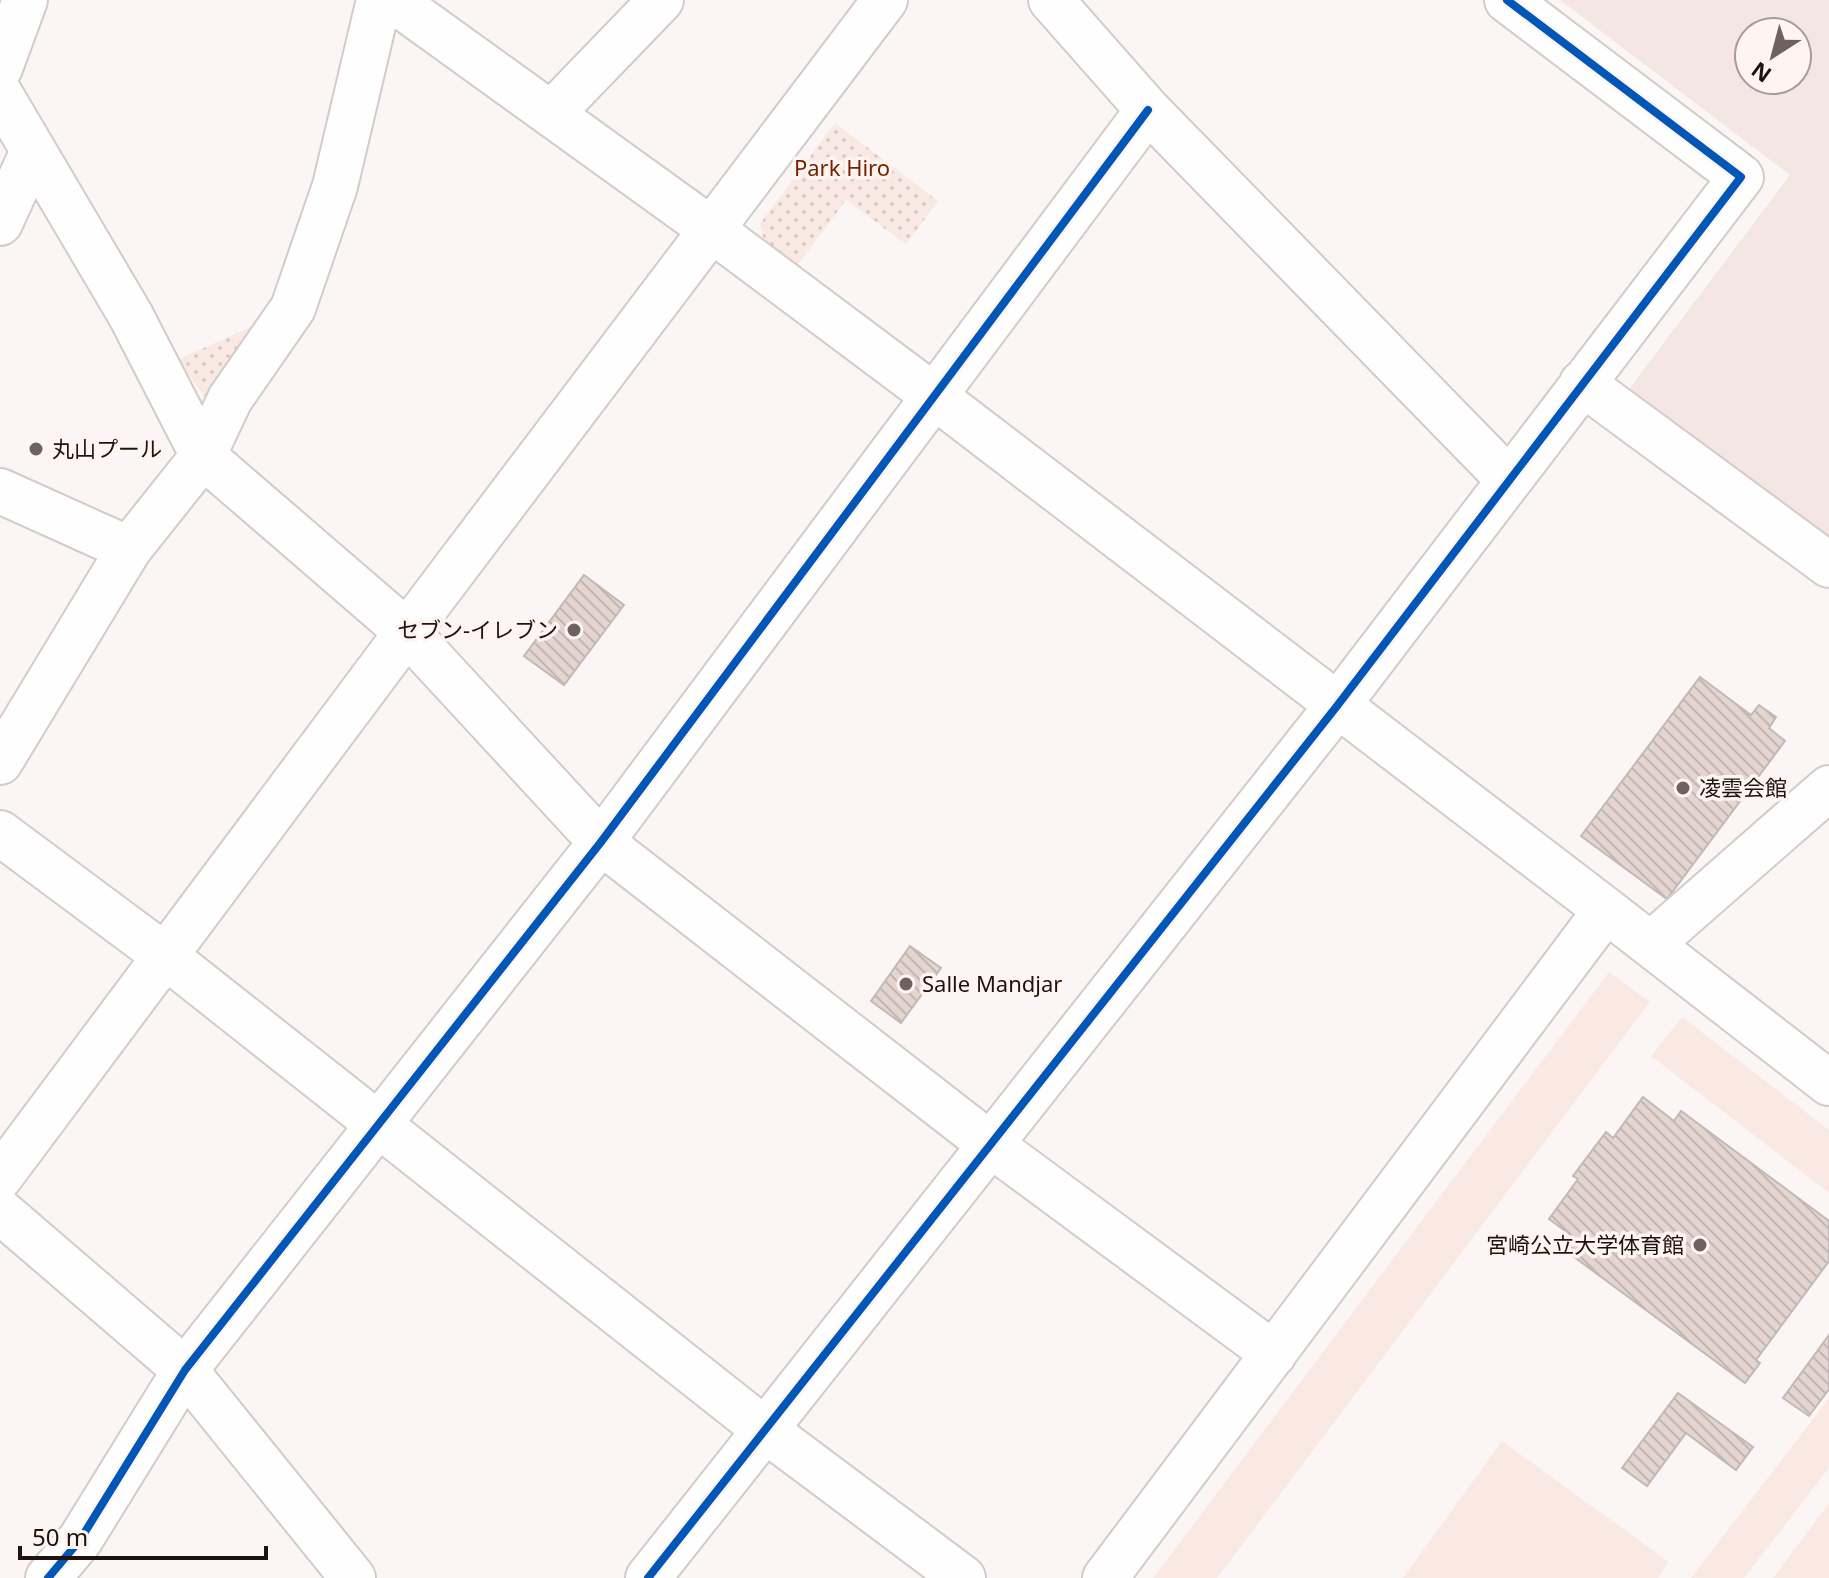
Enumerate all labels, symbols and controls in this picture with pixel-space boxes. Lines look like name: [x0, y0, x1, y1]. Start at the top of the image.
north arrow: [1733, 16, 1813, 96]
text: N: [1745, 56, 1777, 90]
park label: Park Hiro: [794, 152, 890, 182]
place label: 丸山プール: [52, 433, 162, 463]
marker: 丸山プール: [27, 440, 45, 458]
place label: セブン-イレブン: [397, 614, 558, 644]
marker: セブン-イレブン: [565, 621, 583, 639]
place label: 凌雲会館: [1699, 772, 1787, 802]
marker: 凌雲会館: [1674, 779, 1692, 797]
place label: Salle Mandjar: [922, 968, 1062, 998]
marker: Salle Mandjar: [897, 975, 915, 993]
place label: 宮崎公立大学体育館: [1486, 1229, 1684, 1259]
marker: 宮崎公立大学体育館: [1691, 1236, 1709, 1254]
scale bar: [20, 1510, 266, 1560]
text: 50 m: [32, 1520, 88, 1553]

